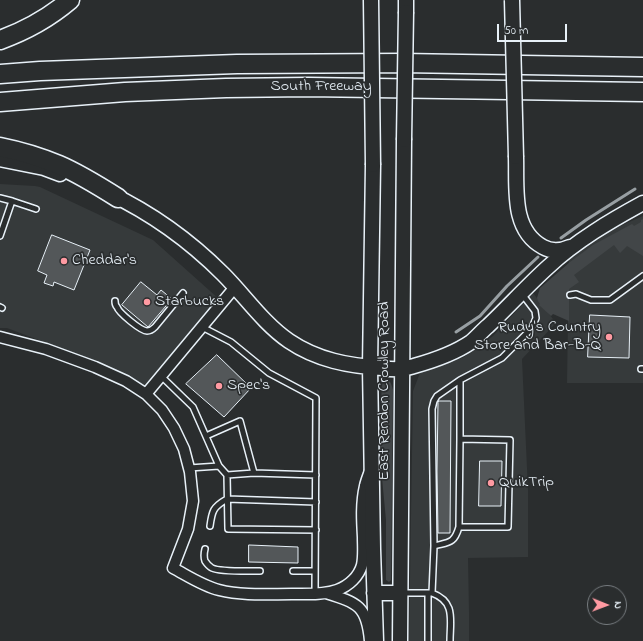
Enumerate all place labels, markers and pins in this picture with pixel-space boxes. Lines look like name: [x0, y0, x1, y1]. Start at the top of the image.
place label: Cheddar's: [72, 251, 137, 271]
marker: Cheddar's: [59, 256, 69, 266]
place label: Starbucks: [155, 292, 224, 312]
marker: Starbucks: [142, 297, 152, 307]
place label: Rudy's Country Store and Bar-B-Q: [474, 318, 601, 356]
marker: Rudy's Country Store and Bar-B-Q: [604, 332, 614, 342]
place label: Spec's: [227, 376, 270, 396]
marker: Spec's: [214, 381, 224, 391]
place label: QuikTrip: [499, 473, 554, 493]
marker: QuikTrip: [486, 478, 496, 488]

